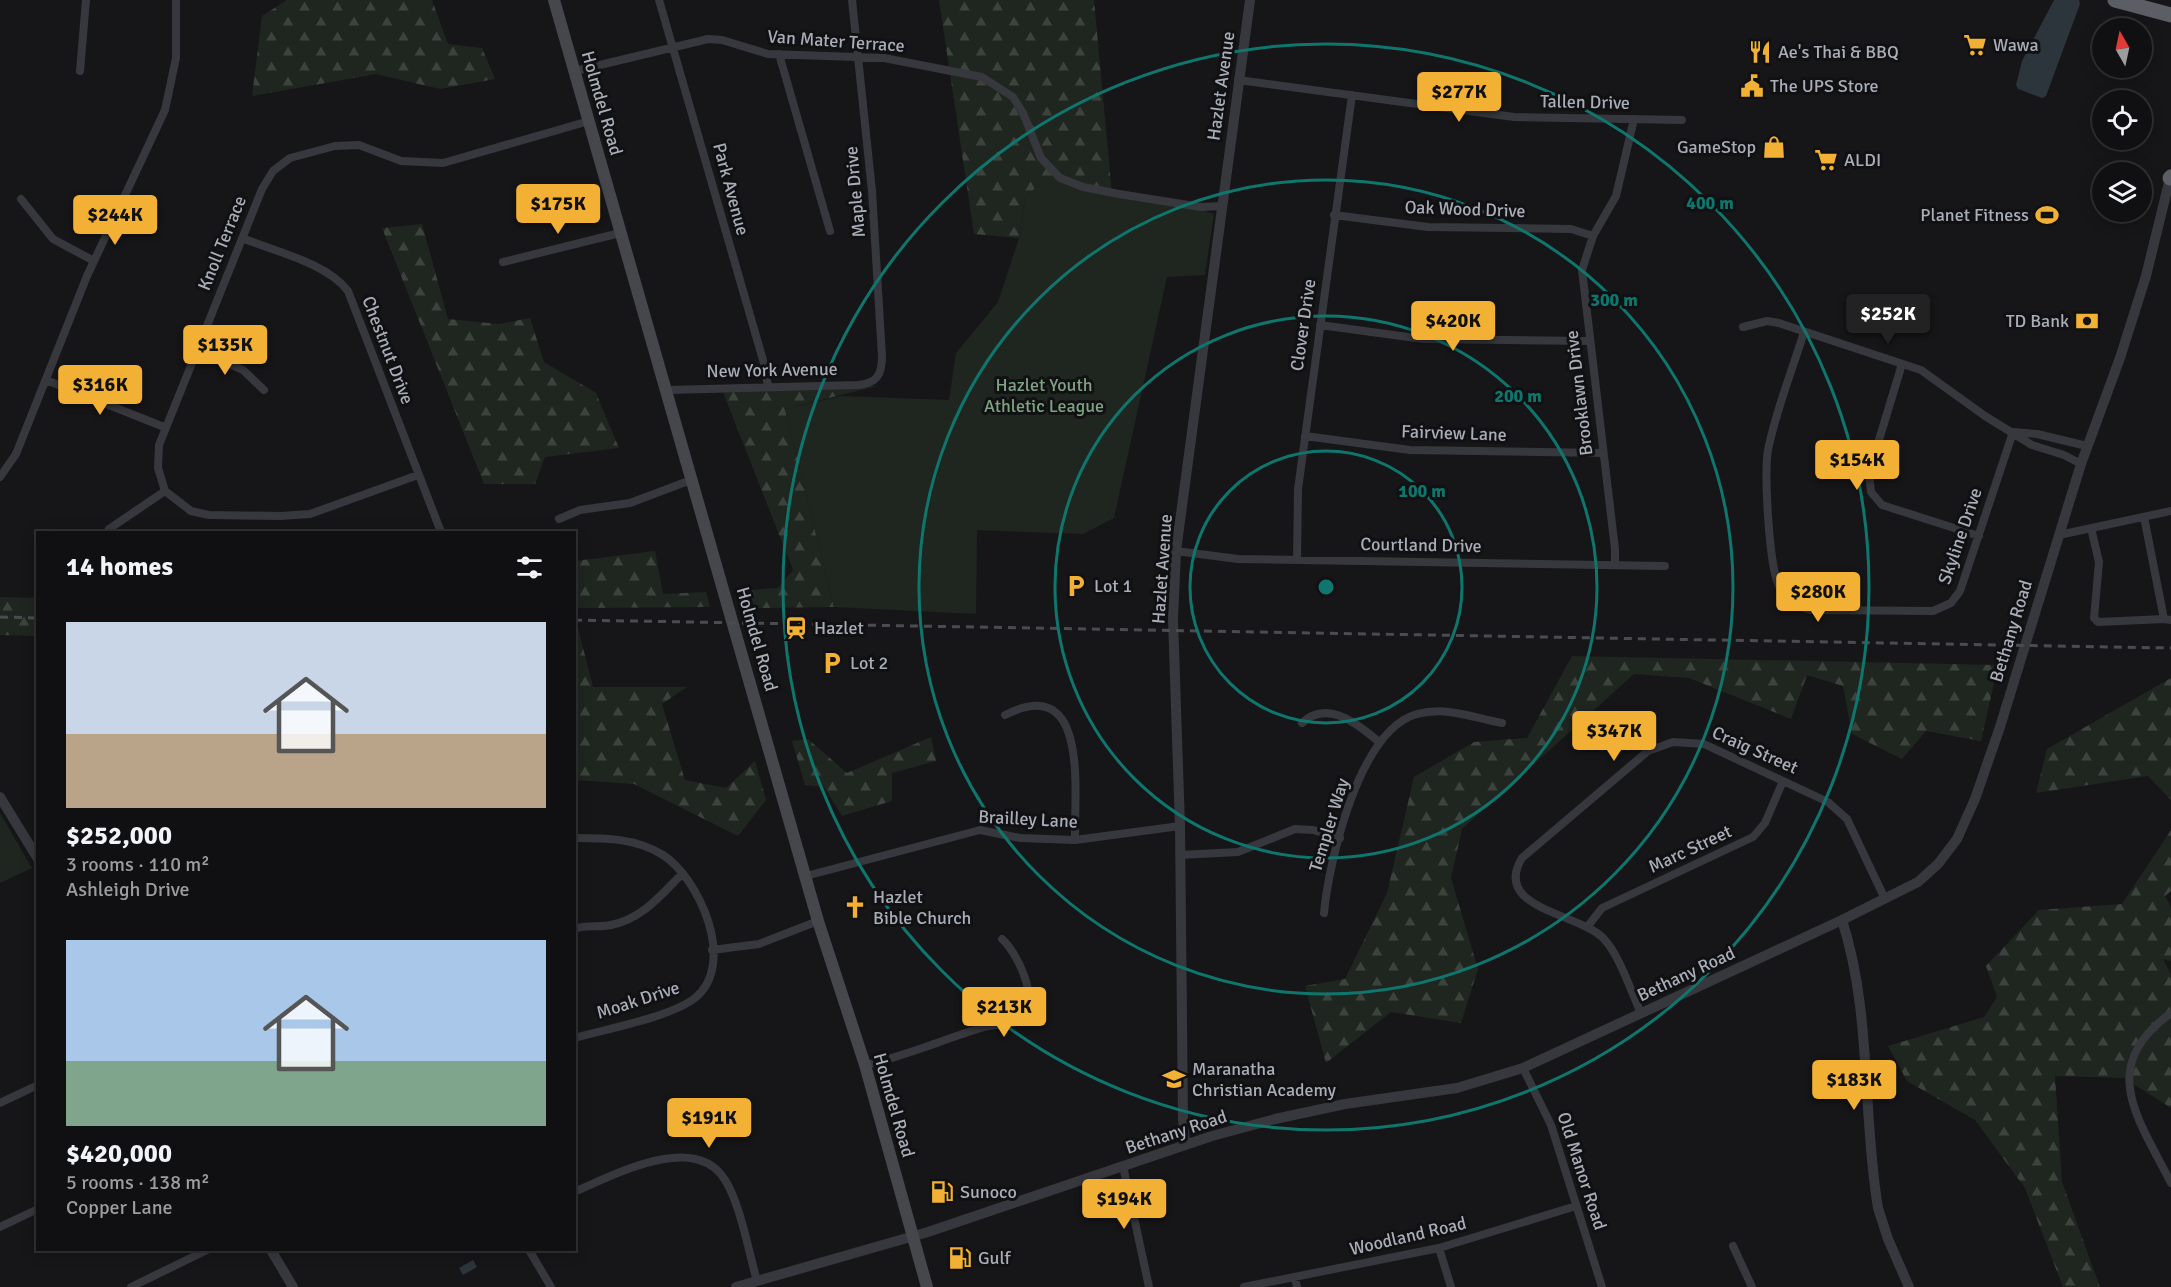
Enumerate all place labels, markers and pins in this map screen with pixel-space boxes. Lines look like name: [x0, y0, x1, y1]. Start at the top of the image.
supermarket icon: Wawa: [1962, 32, 1988, 58]
place label: Wawa: [1993, 34, 2039, 56]
restaurant icon: Ae's Thai & BBQ: [1747, 39, 1773, 65]
place label: Ae's Thai & BBQ: [1778, 41, 1899, 63]
pin: $277K: [1417, 72, 1501, 123]
public building icon: The UPS Store: [1739, 73, 1765, 99]
place label: The UPS Store: [1770, 75, 1879, 97]
shop icon: GameStop: [1761, 134, 1787, 160]
place label: GameStop: [1677, 136, 1756, 158]
supermarket icon: ALDI: [1813, 147, 1839, 173]
place label: ALDI: [1844, 149, 1881, 171]
pin: $175K: [516, 184, 600, 235]
pin: $244K: [73, 195, 157, 246]
sports icon: Planet Fitness: [2034, 202, 2060, 228]
place label: Planet Fitness: [1920, 204, 2029, 226]
pin: $252K: [1846, 294, 1930, 345]
pin: $420K: [1411, 301, 1495, 352]
bank icon: TD Bank: [2074, 308, 2100, 334]
place label: TD Bank: [2006, 310, 2069, 332]
pin: $135K: [183, 325, 267, 376]
pin: $316K: [58, 365, 142, 416]
pin: $154K: [1815, 440, 1899, 491]
pin: $280K: [1776, 572, 1860, 623]
parking icon: Lot 1: [1063, 573, 1089, 599]
place label: Lot 1: [1094, 575, 1132, 597]
centre of rings: [1316, 577, 1336, 597]
station icon: Hazlet: [783, 615, 809, 641]
place label: Hazlet: [814, 617, 864, 639]
parking icon: Lot 2: [819, 650, 845, 676]
place label: Lot 2: [850, 652, 888, 674]
pin: $347K: [1572, 711, 1656, 762]
place label: Hazlet Bible Church: [873, 886, 971, 929]
church icon: Hazlet Bible Church: [842, 894, 868, 920]
pin: $213K: [962, 987, 1046, 1038]
place label: Maranatha Christian Academy: [1192, 1058, 1337, 1101]
pin: $183K: [1812, 1060, 1896, 1111]
school or university icon: Maranatha Christian Academy: [1161, 1066, 1187, 1092]
pin: $191K: [667, 1098, 751, 1149]
fuel station icon: Sunoco: [929, 1179, 955, 1205]
pin: $194K: [1082, 1179, 1166, 1230]
place label: Sunoco: [960, 1181, 1017, 1203]
fuel station icon: Gulf: [947, 1245, 973, 1271]
place label: Gulf: [978, 1247, 1012, 1269]

